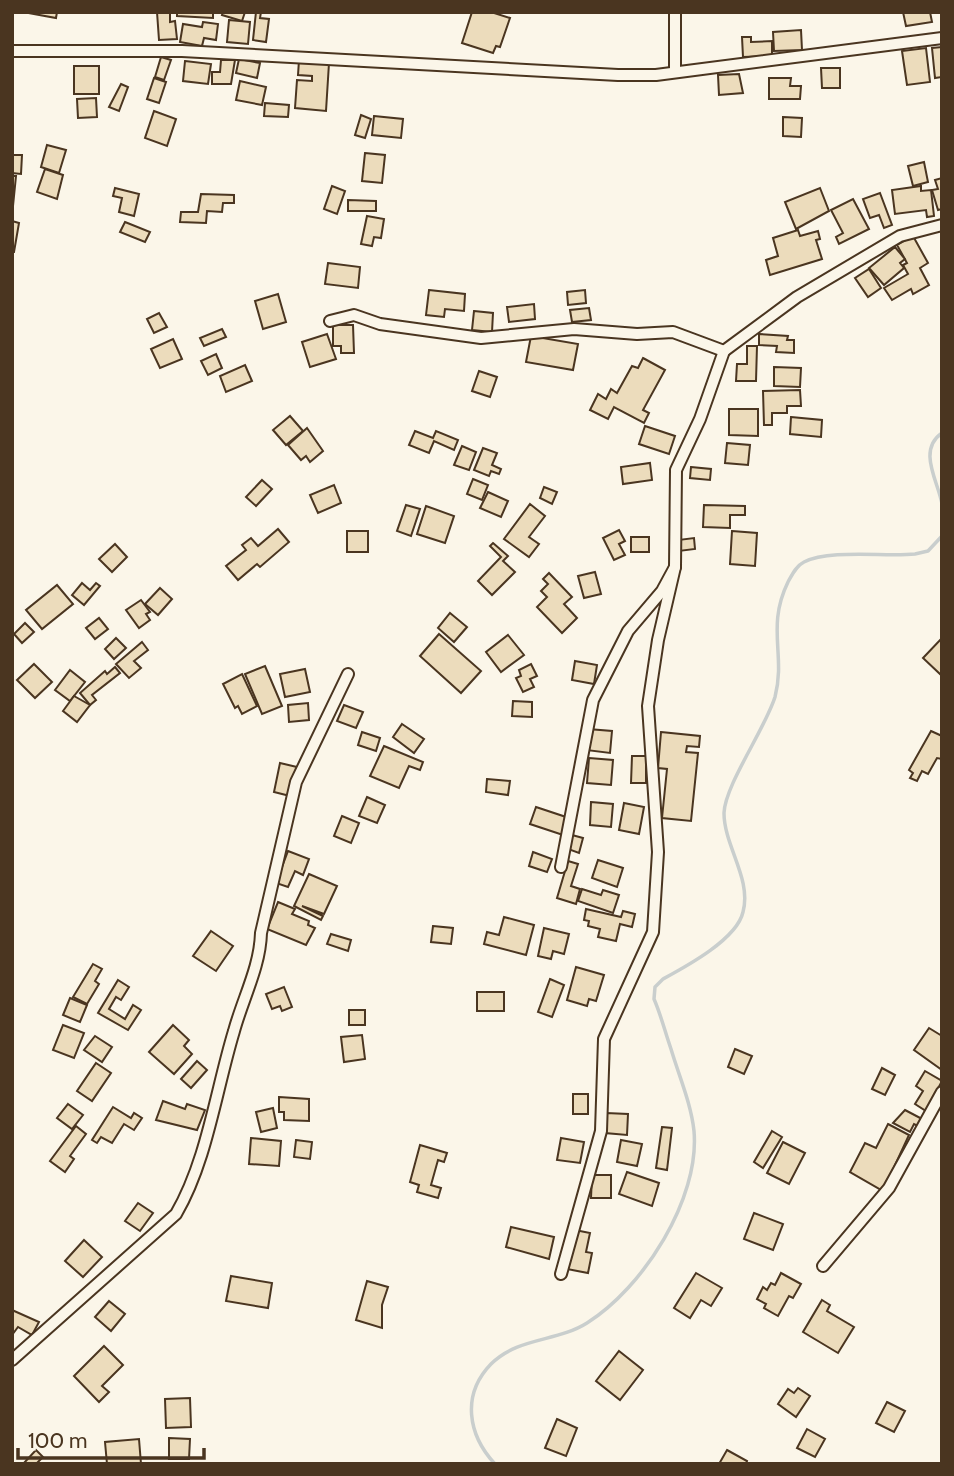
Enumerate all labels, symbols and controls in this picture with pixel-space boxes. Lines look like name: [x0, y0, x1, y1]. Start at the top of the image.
scale bar: [18, 1416, 203, 1460]
text: 100 m: [28, 1428, 87, 1453]

